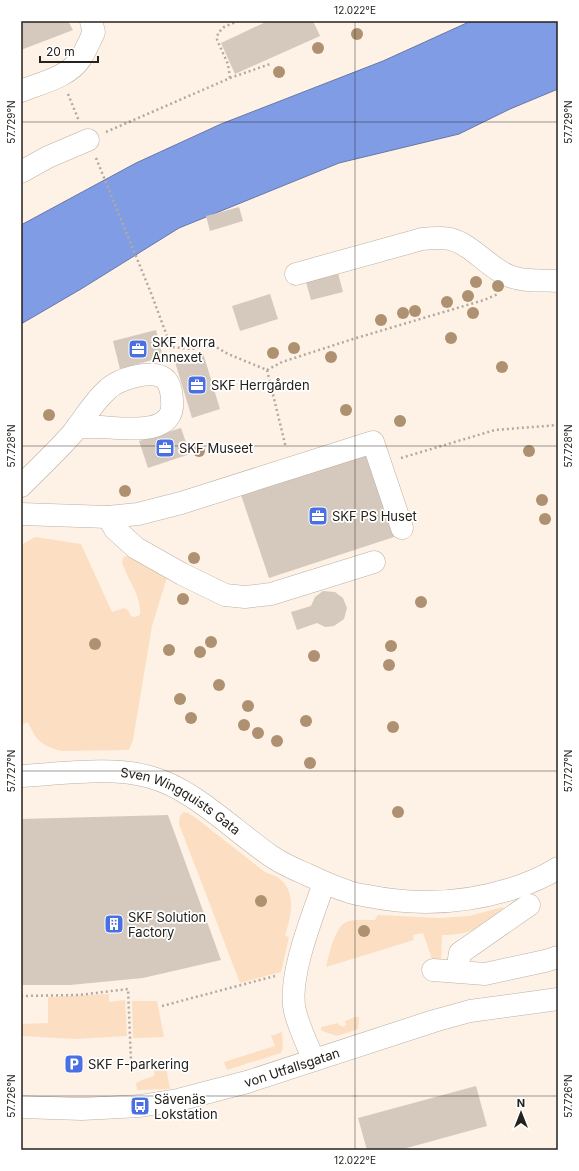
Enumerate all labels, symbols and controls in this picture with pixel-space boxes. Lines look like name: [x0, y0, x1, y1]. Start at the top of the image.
text: 12.022°E: [334, 4, 376, 16]
scale bar: [40, 38, 98, 64]
text: 20 m: [46, 44, 75, 59]
text: 57.729°N: [5, 100, 17, 144]
text: 57.729°N: [562, 100, 574, 144]
place label: SKF Norra Annexet: [152, 334, 215, 365]
office icon: SKF Norra Annexet: [127, 338, 149, 360]
office icon: SKF Herrgården: [186, 374, 208, 396]
place label: SKF Herrgården: [211, 377, 310, 393]
text: 57.728°N: [5, 424, 17, 468]
text: 57.728°N: [562, 424, 574, 468]
office icon: SKF Museet: [154, 437, 176, 459]
place label: SKF Museet: [179, 440, 253, 456]
office icon: SKF PS Huset: [307, 505, 329, 527]
place label: SKF PS Huset: [332, 508, 417, 524]
text: 57.727°N: [5, 750, 17, 792]
text: 57.727°N: [562, 750, 574, 792]
street label: Sven Wingquists Gata: [120, 764, 244, 838]
place label: SKF Solution Factory: [128, 909, 206, 940]
building icon: SKF Solution Factory: [103, 913, 125, 935]
street label: von Utfallsgatan: [242, 1044, 342, 1090]
parking icon: SKF F-parkering: [63, 1053, 85, 1075]
place label: SKF F-parkering: [88, 1056, 189, 1072]
text: 57.726°N: [5, 1074, 17, 1118]
text: 57.726°N: [562, 1074, 574, 1118]
place label: Sävenäs Lokstation: [154, 1091, 218, 1122]
north arrow: [501, 1093, 541, 1133]
bus stop icon: Sävenäs Lokstation: [129, 1095, 151, 1117]
text: N: [517, 1096, 525, 1110]
text: 12.022°E: [334, 1154, 376, 1166]

